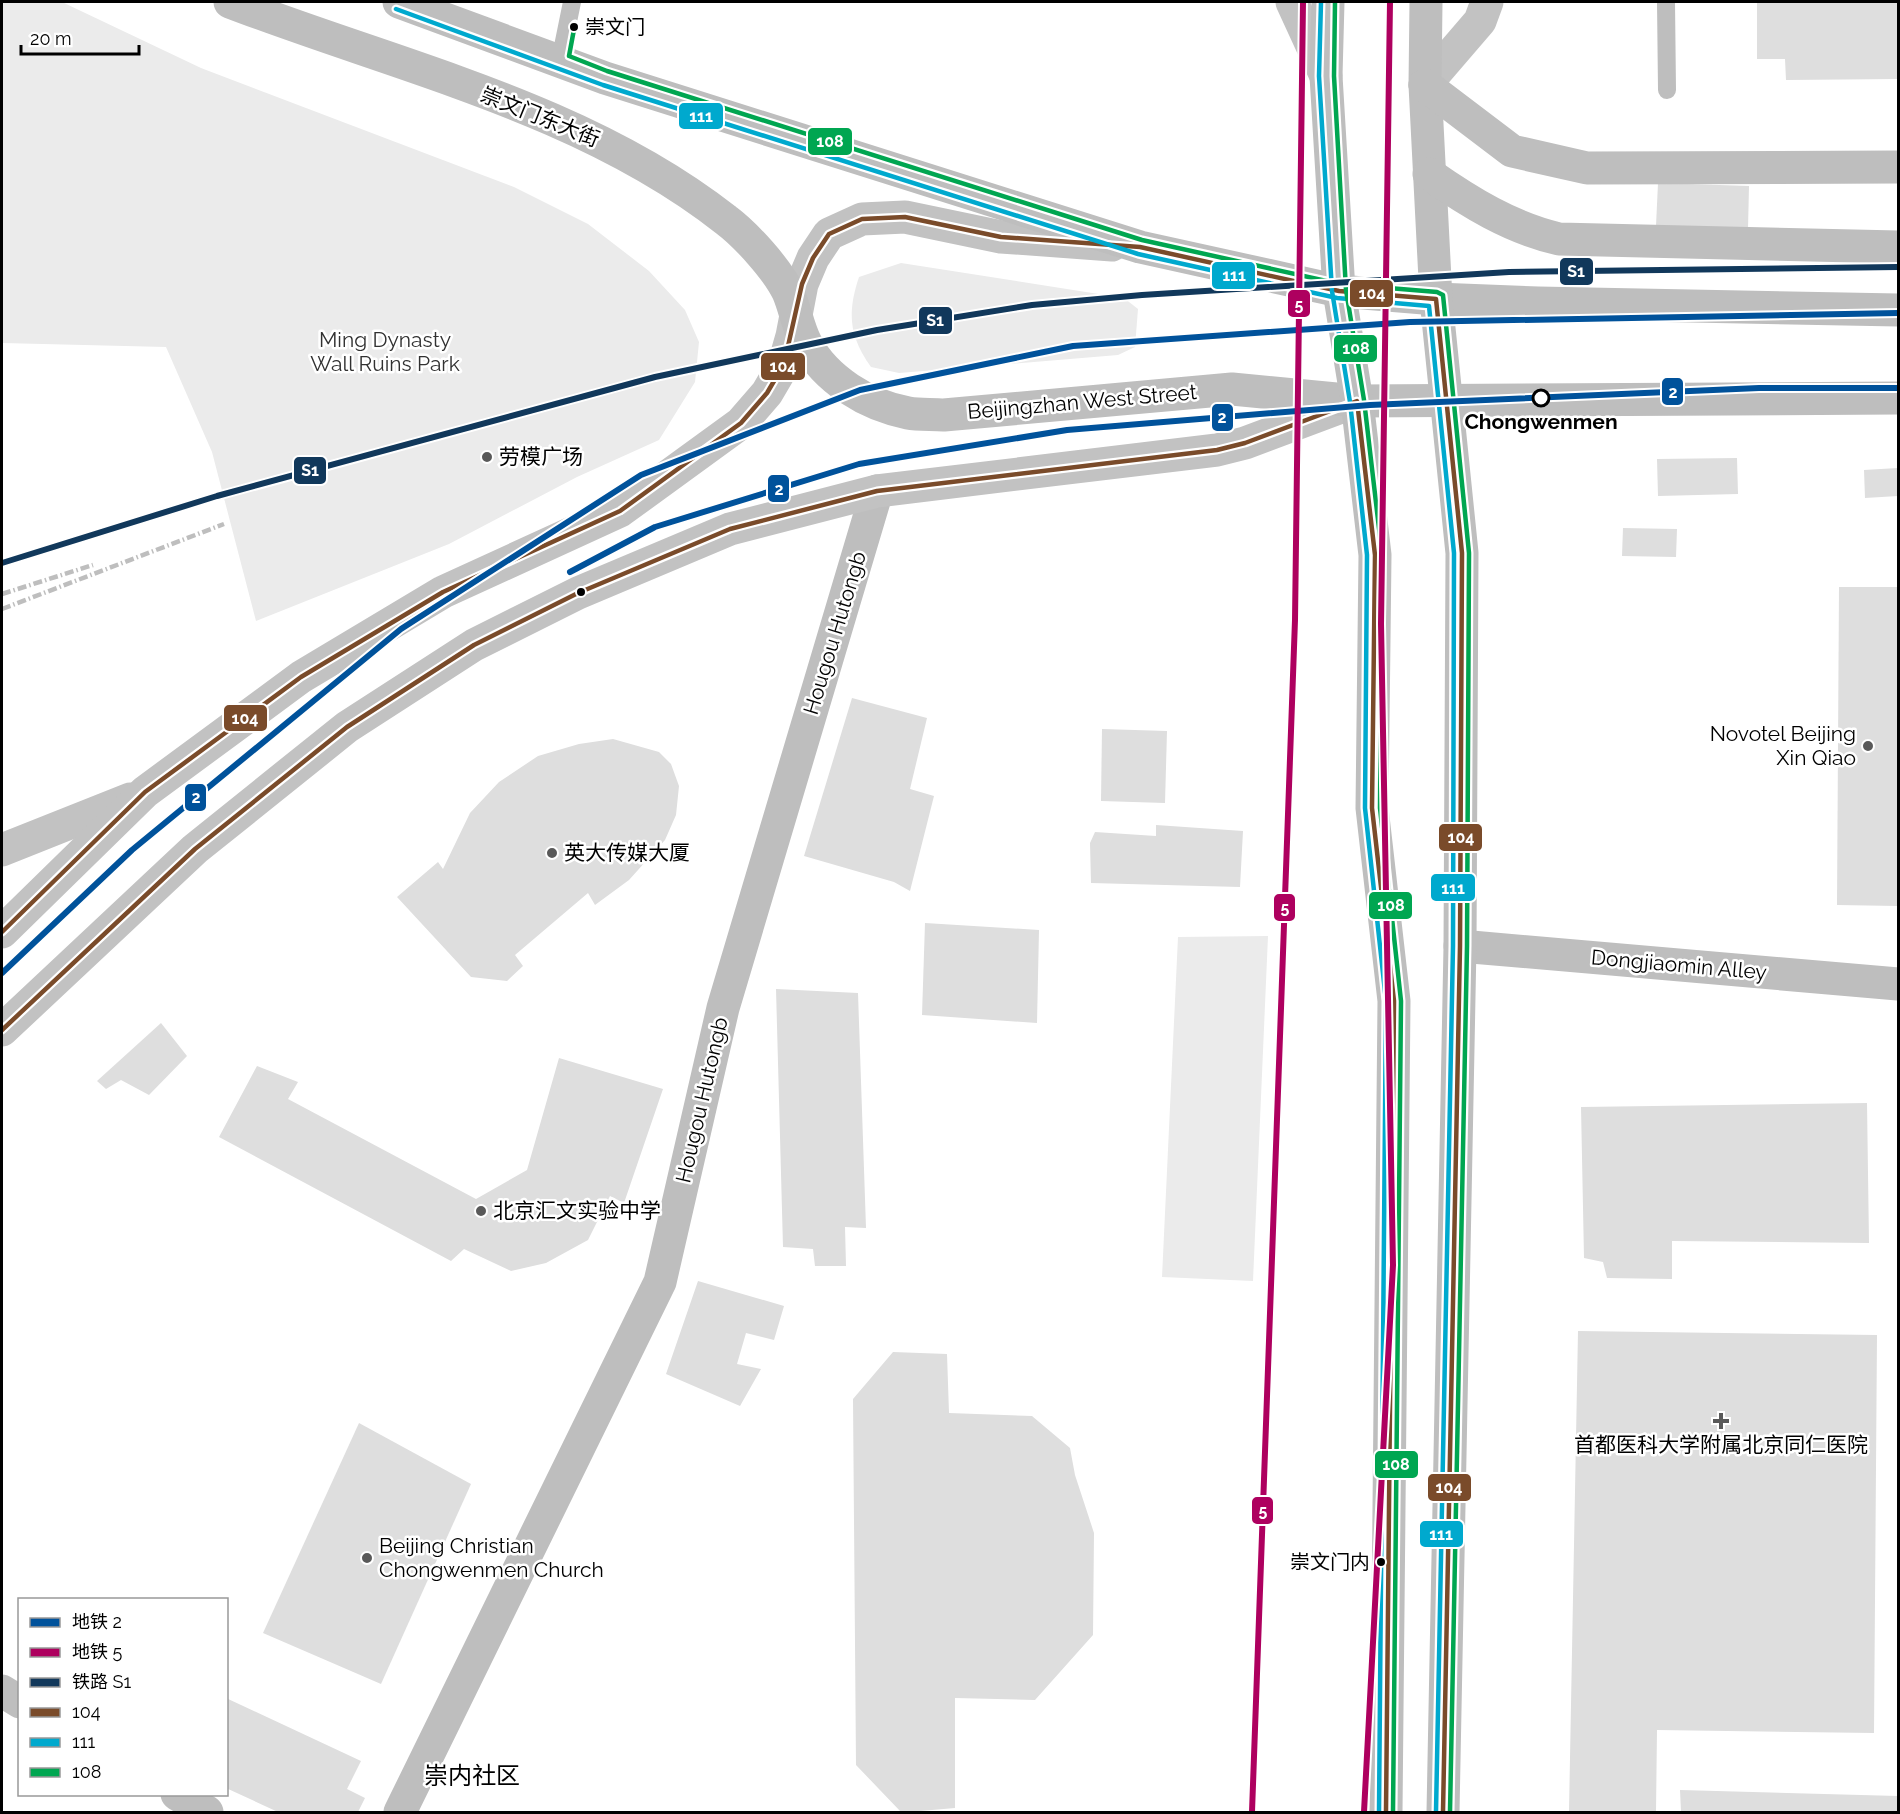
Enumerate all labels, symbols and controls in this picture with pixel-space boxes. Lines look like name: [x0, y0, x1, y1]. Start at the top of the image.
place label: 崇文门: [585, 15, 645, 39]
scale bar: [21, 18, 140, 56]
marker: 崇文门: [568, 21, 580, 33]
text: 20 m: [30, 28, 72, 49]
street label: 崇文门东大街: [477, 81, 603, 152]
line badge: 111: [678, 102, 724, 130]
text: 111: [689, 107, 713, 126]
line badge: 108: [807, 127, 853, 156]
text: 108: [816, 132, 844, 151]
line badge: S1: [1559, 257, 1594, 286]
line badge: 111: [1211, 261, 1256, 290]
text: S1: [1567, 262, 1585, 281]
text: 111: [1222, 266, 1246, 285]
line badge: 104: [1349, 279, 1394, 308]
text: 104: [1359, 284, 1385, 303]
line badge: 5: [1287, 289, 1311, 318]
text: 5: [1295, 295, 1304, 314]
line badge: S1: [918, 306, 953, 335]
text: S1: [926, 311, 944, 330]
park label: Ming Dynasty Wall Ruins Park: [310, 327, 460, 376]
line badge: 108: [1333, 334, 1378, 363]
text: 108: [1342, 339, 1370, 358]
line badge: 104: [760, 352, 806, 381]
text: 104: [770, 357, 796, 376]
line badge: 2: [1661, 377, 1684, 406]
street label: Beijingzhan West Street: [966, 379, 1198, 424]
text: 2: [1668, 383, 1678, 402]
marker: Chongwenmen: [1532, 389, 1550, 407]
line badge: 2: [1211, 403, 1234, 432]
text: 2: [1217, 408, 1227, 427]
place label: Chongwenmen: [1464, 409, 1618, 434]
place label: 劳模广场: [499, 444, 583, 469]
marker: 劳模广场: [480, 450, 494, 464]
line badge: S1: [293, 456, 327, 485]
text: S1: [301, 461, 319, 480]
line badge: 2: [767, 474, 790, 503]
text: 2: [774, 480, 784, 499]
street label: Hougou Hutongb: [798, 548, 871, 717]
unlabelled marker: [575, 586, 587, 598]
line badge: 104: [223, 704, 268, 732]
text: 104: [232, 709, 258, 728]
place label: Novotel Beijing Xin Qiao: [1710, 721, 1856, 770]
marker: Novotel Beijing Xin Qiao: [1861, 739, 1875, 753]
line badge: 2: [184, 783, 207, 812]
text: 2: [191, 788, 201, 807]
line badge: 104: [1438, 823, 1483, 852]
text: 104: [1448, 828, 1474, 847]
place label: 英大传媒大厦: [564, 840, 690, 865]
marker: 英大传媒大厦: [545, 846, 559, 860]
line badge: 111: [1430, 873, 1476, 902]
text: 111: [1441, 879, 1465, 898]
line badge: 108: [1368, 891, 1413, 920]
line badge: 5: [1273, 893, 1296, 922]
text: 108: [1377, 896, 1405, 915]
text: 5: [1281, 898, 1290, 917]
street label: Dongjiaomin Alley: [1590, 944, 1768, 985]
street label: Hougou Hutongb: [670, 1015, 733, 1185]
place label: 北京汇文实验中学: [493, 1198, 661, 1223]
marker: 北京汇文实验中学: [474, 1204, 488, 1218]
marker: 首都医科大学附属北京同仁医院: [1712, 1412, 1730, 1430]
place label: 首都医科大学附属北京同仁医院: [1574, 1432, 1868, 1457]
line badge: 108: [1374, 1450, 1419, 1479]
text: 108: [1382, 1455, 1410, 1474]
line badge: 104: [1427, 1473, 1472, 1502]
text: 104: [1436, 1478, 1462, 1497]
line badge: 5: [1251, 1496, 1274, 1525]
text: 5: [1259, 1501, 1268, 1520]
line badge: 111: [1419, 1520, 1464, 1548]
text: 111: [1429, 1525, 1453, 1544]
place label: Beijing Christian Chongwenmen Church: [379, 1533, 604, 1582]
place label: 崇文门内: [1290, 1550, 1370, 1574]
marker: Beijing Christian Chongwenmen Church: [360, 1551, 374, 1565]
marker: 崇文门内: [1375, 1556, 1387, 1568]
legend: [18, 1598, 228, 1796]
text: 地铁 2: [72, 1611, 122, 1632]
text: 地铁 5: [72, 1641, 123, 1662]
text: 铁路 S1: [72, 1671, 132, 1692]
text: 104: [72, 1701, 101, 1722]
text: 111: [72, 1731, 95, 1752]
text: 108: [72, 1761, 101, 1782]
district label: 崇内社区: [424, 1761, 520, 1790]

